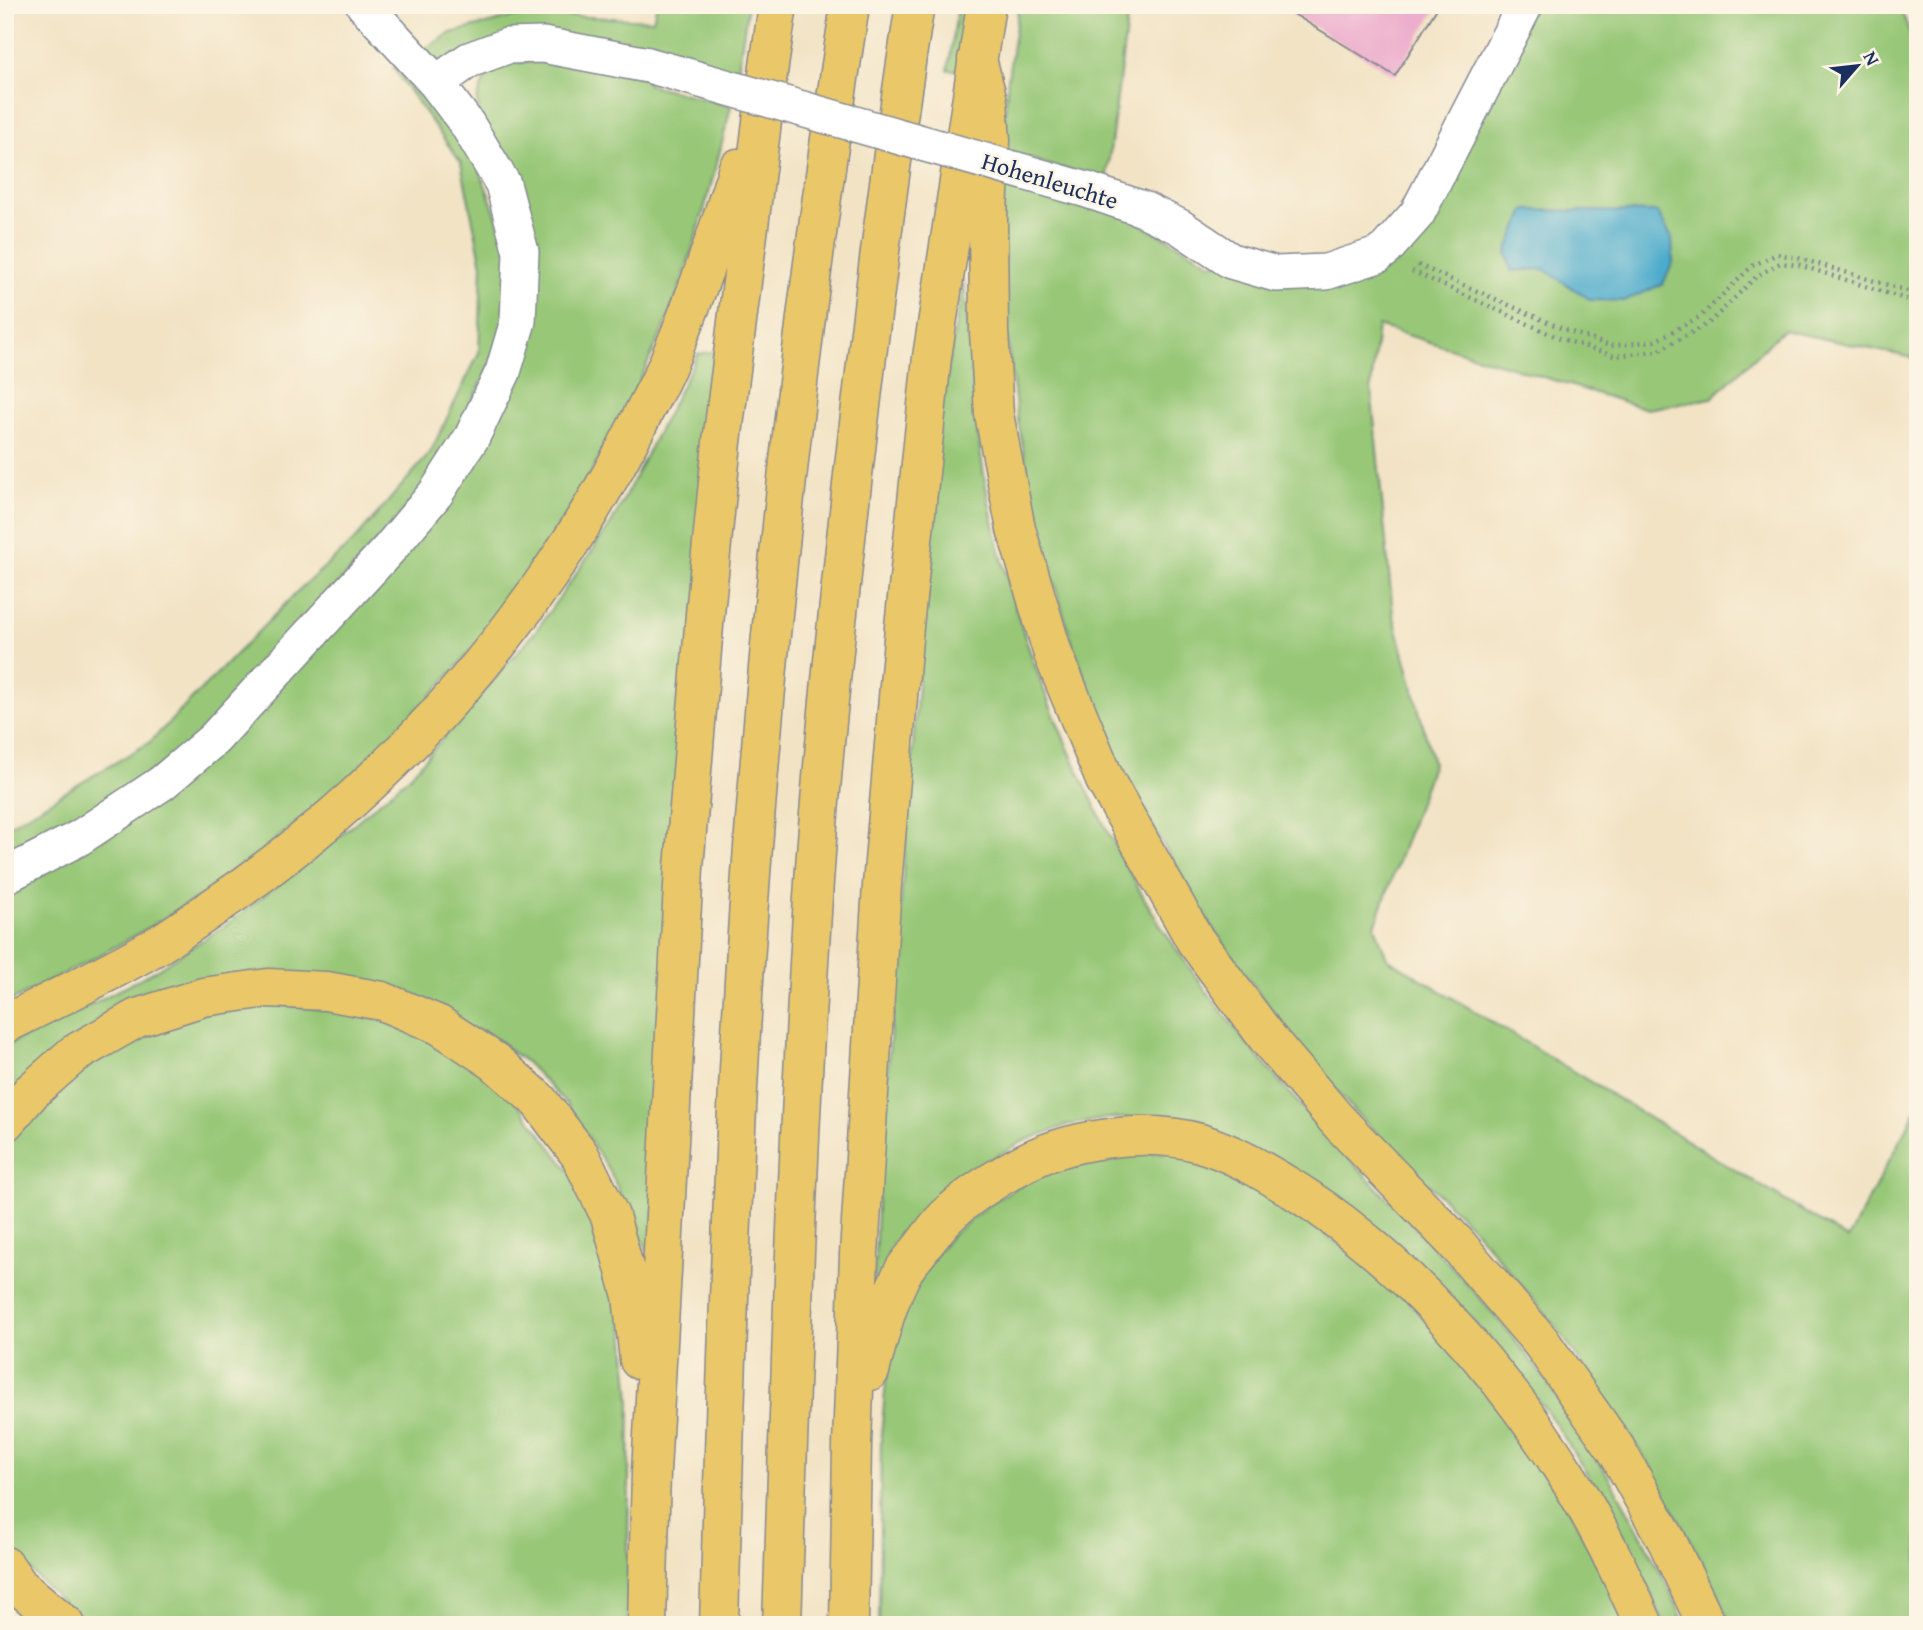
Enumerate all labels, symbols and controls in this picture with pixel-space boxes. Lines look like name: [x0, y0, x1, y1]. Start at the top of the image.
north arrow: [1822, 32, 1892, 102]
text: N: [1857, 46, 1887, 70]
street label: Hohenleuchte: [978, 143, 1123, 218]

